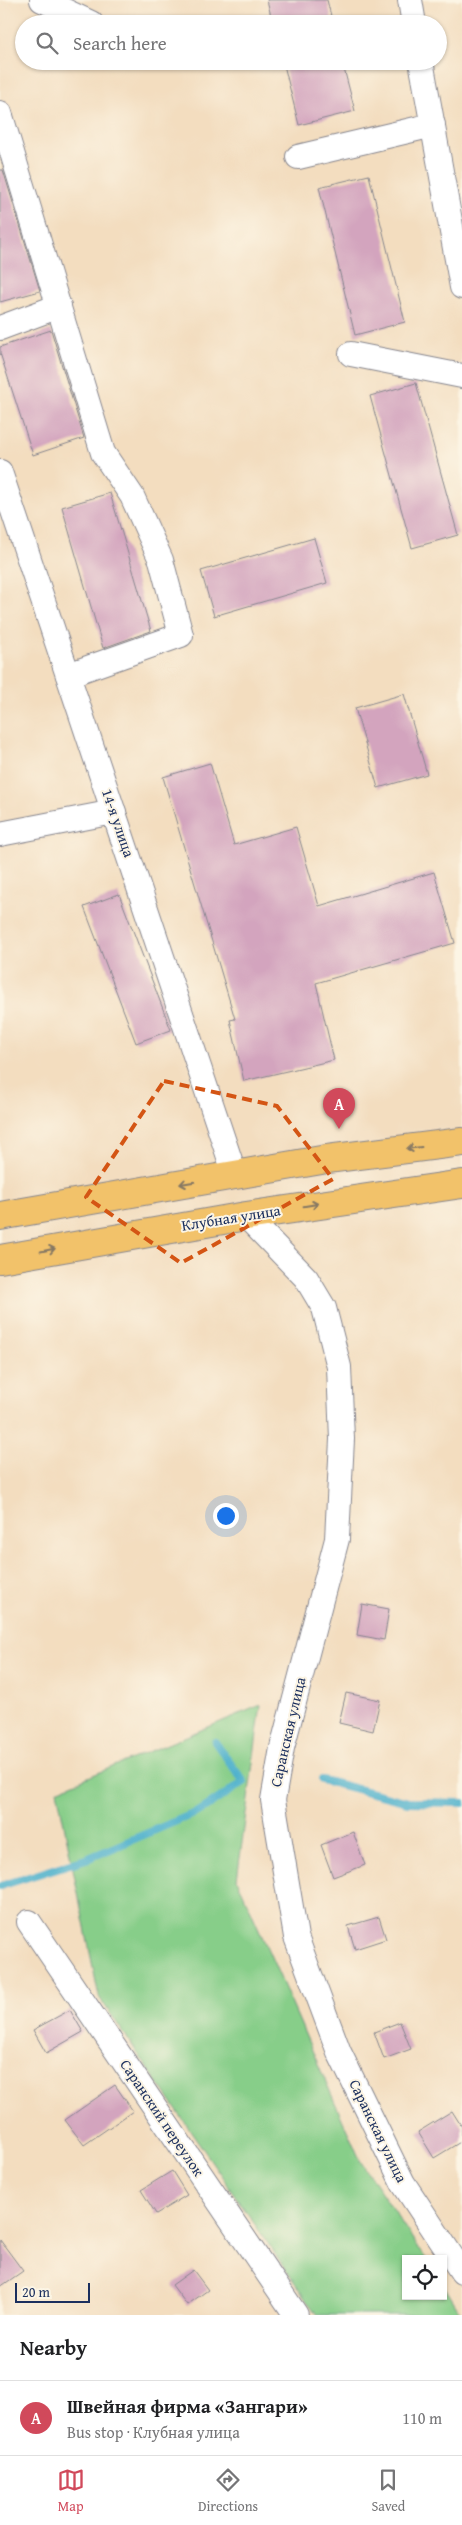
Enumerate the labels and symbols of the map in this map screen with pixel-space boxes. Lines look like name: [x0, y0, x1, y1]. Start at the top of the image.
street label: 14-я улица: [97, 786, 140, 861]
pin: A: [323, 1088, 355, 1129]
one-way arrow: [406, 1144, 422, 1154]
one-way arrow: [179, 1178, 195, 1188]
street label: Клубная улица: [180, 1199, 283, 1236]
one-way arrow: [303, 1200, 319, 1210]
one-way arrow: [39, 1244, 55, 1254]
your location: [213, 1503, 239, 1529]
street label: Саранская улица: [265, 1674, 311, 1789]
street label: Саранский переулок: [115, 2055, 209, 2180]
street label: Саранская улица: [344, 2076, 413, 2187]
scale bar: [15, 2280, 90, 2303]

